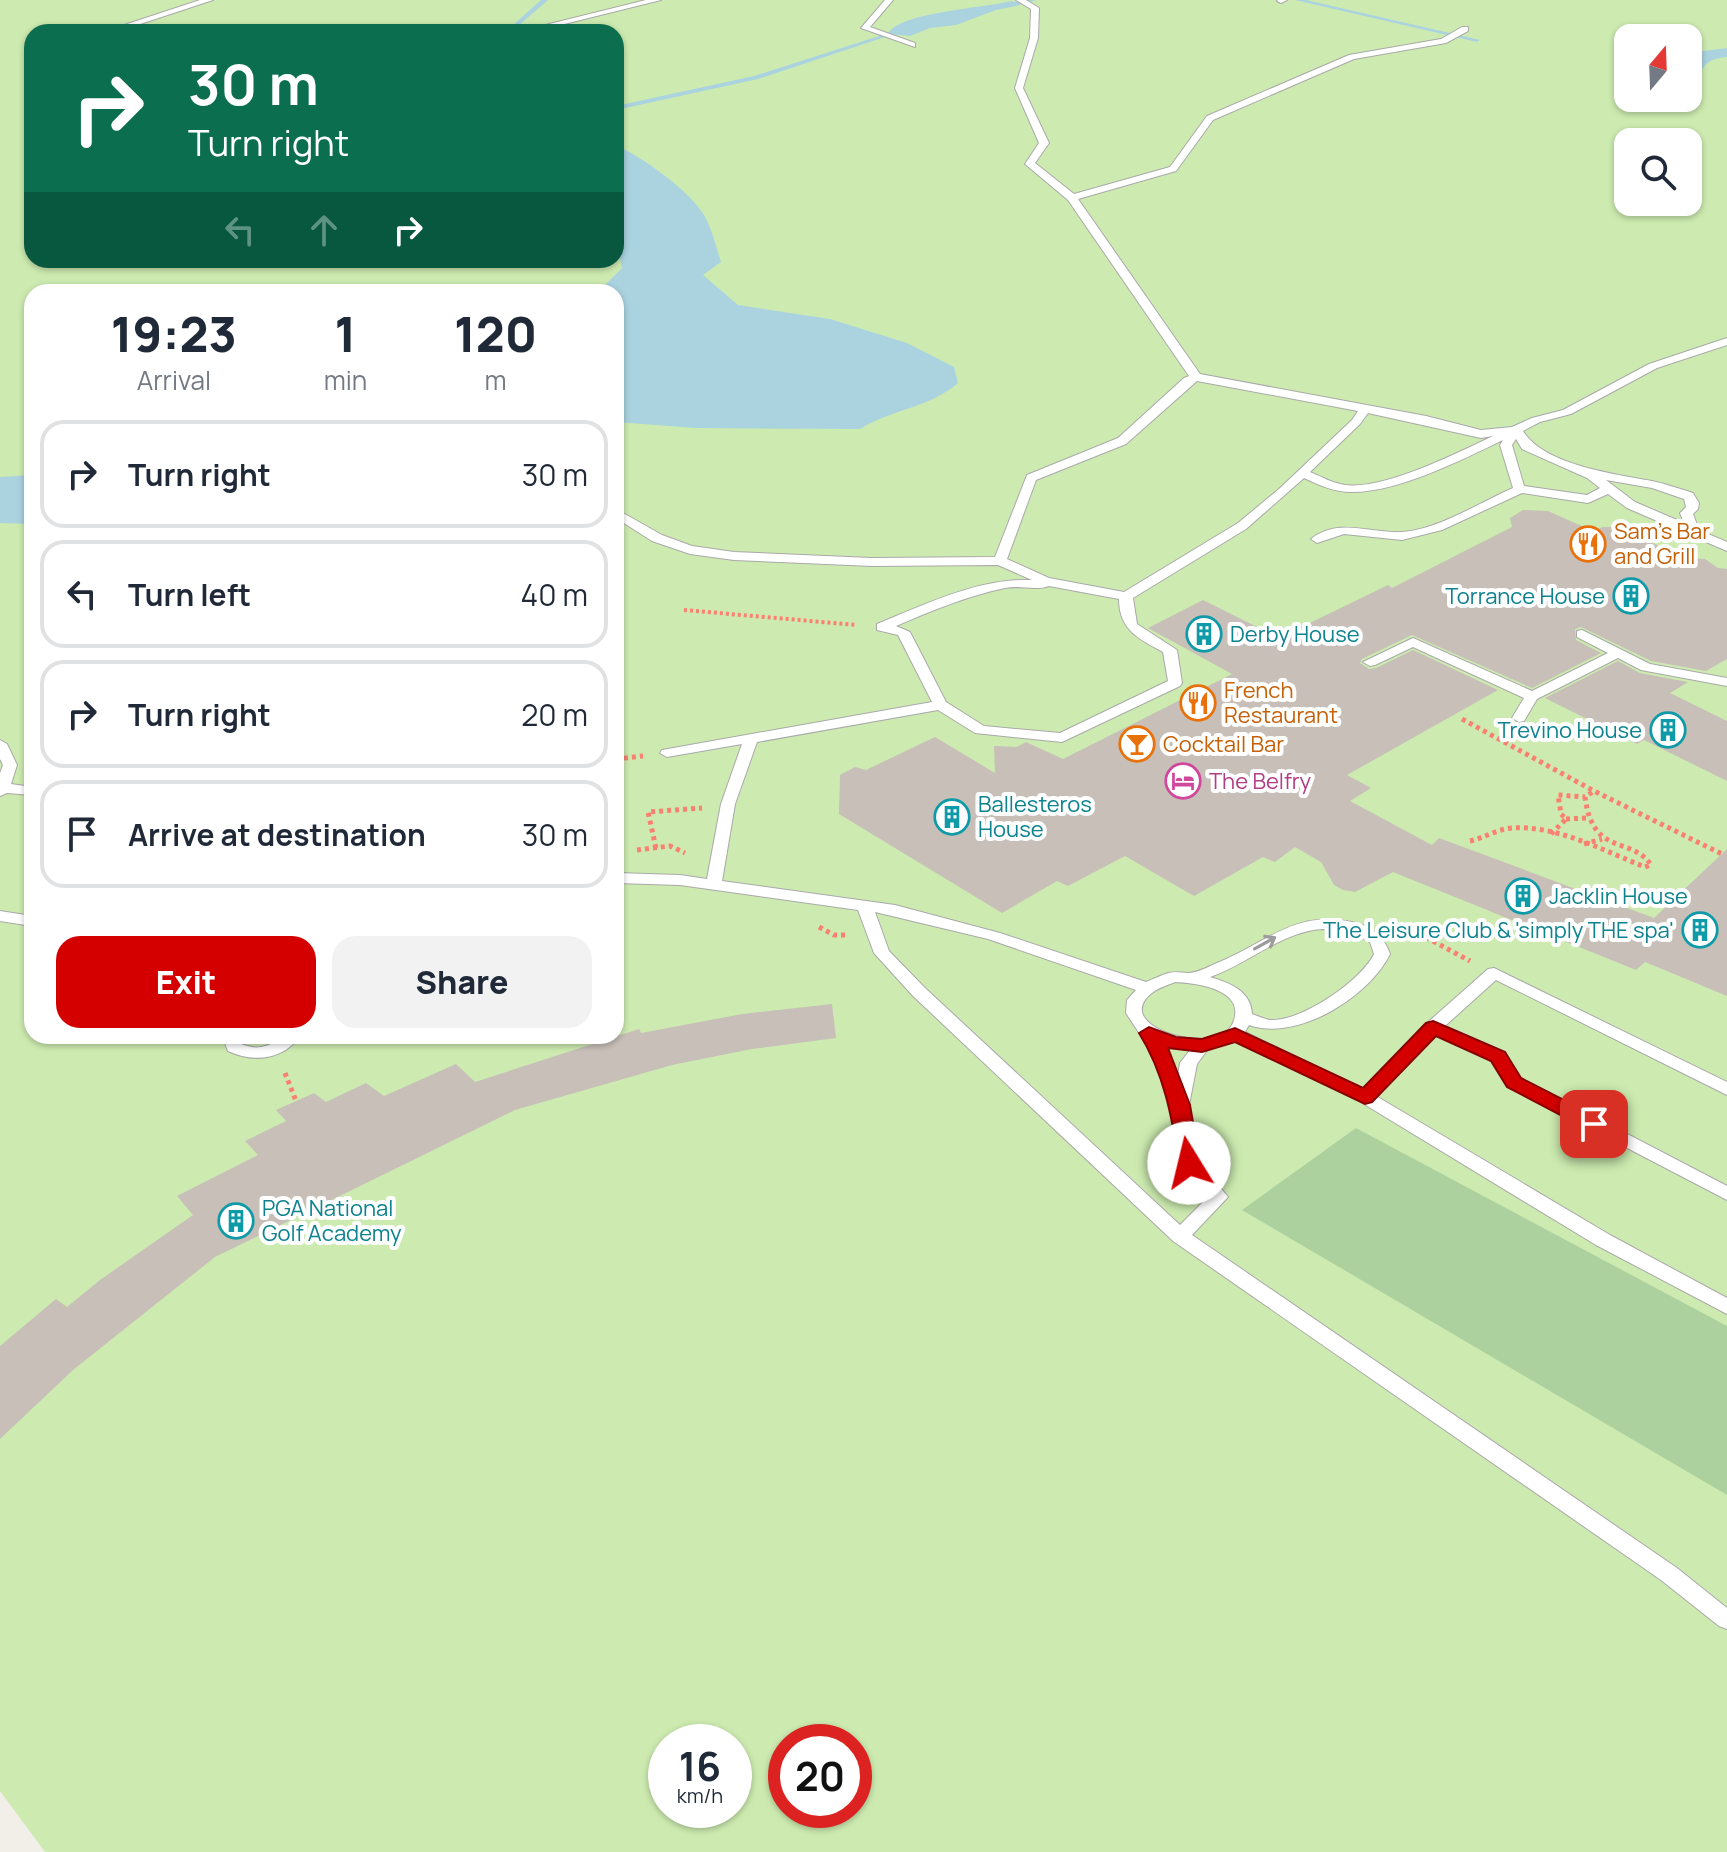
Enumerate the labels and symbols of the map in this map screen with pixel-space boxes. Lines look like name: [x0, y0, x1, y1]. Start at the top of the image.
north arrow: [1614, 24, 1702, 112]
place label: Sam's Bar and Grill: [1614, 516, 1710, 571]
restaurant icon: Sam's Bar and Grill: [1569, 525, 1607, 563]
building icon: Torrance House: [1612, 577, 1650, 615]
place label: Torrance House: [1445, 581, 1605, 611]
building icon: Derby House: [1185, 615, 1223, 653]
place label: Derby House: [1230, 619, 1360, 649]
place label: French Restaurant: [1224, 675, 1338, 730]
restaurant icon: French Restaurant: [1179, 684, 1217, 722]
building icon: Trevino House: [1649, 711, 1687, 749]
place label: Trevino House: [1498, 715, 1642, 745]
bar icon: Cocktail Bar: [1118, 725, 1156, 763]
place label: Cocktail Bar: [1163, 729, 1284, 759]
hotel icon: The Belfry: [1164, 762, 1202, 800]
place label: The Belfry: [1209, 766, 1312, 796]
place label: Ballesteros House: [978, 789, 1092, 844]
building icon: Ballesteros House: [933, 798, 971, 836]
building icon: Jacklin House: [1504, 877, 1542, 915]
place label: Jacklin House: [1549, 881, 1688, 911]
building icon: The Leisure Club & 'simply THE spa': [1681, 911, 1719, 949]
place label: The Leisure Club & 'simply THE spa': [1323, 915, 1674, 945]
one-way arrow: [1253, 935, 1276, 951]
pin: [1560, 1090, 1628, 1158]
position arrow: [1147, 1121, 1231, 1205]
place label: PGA National Golf Academy: [262, 1193, 402, 1248]
building icon: PGA National Golf Academy: [217, 1202, 255, 1240]
speed limit sign: 20: [768, 1724, 872, 1828]

